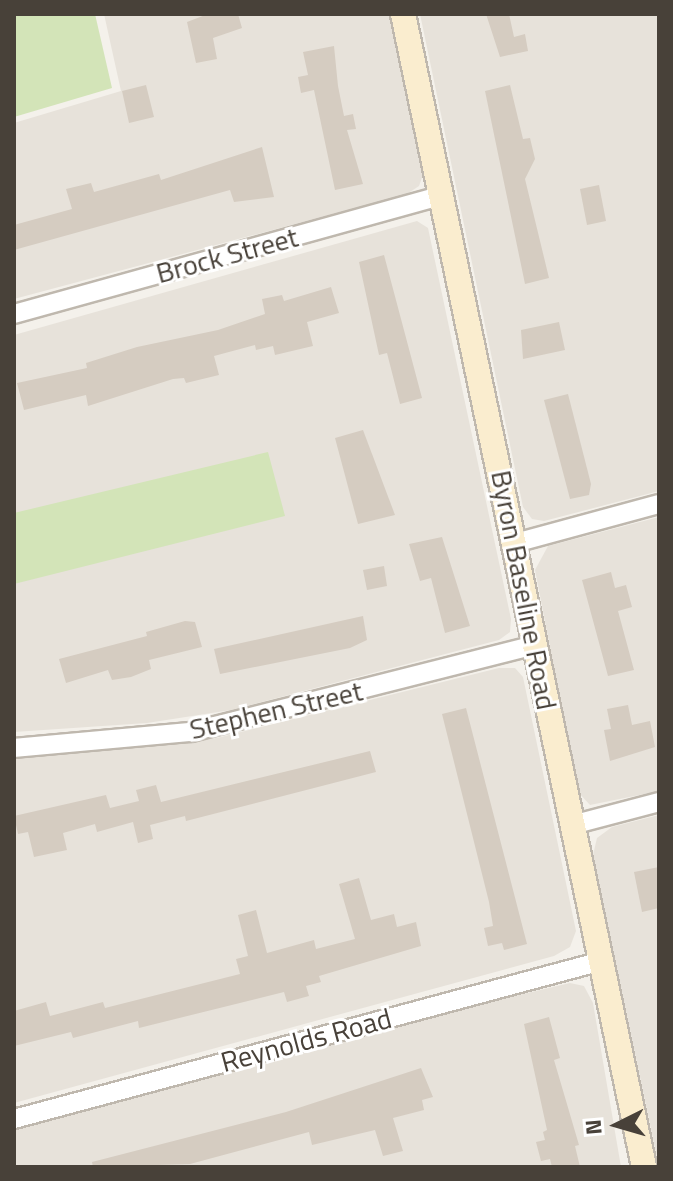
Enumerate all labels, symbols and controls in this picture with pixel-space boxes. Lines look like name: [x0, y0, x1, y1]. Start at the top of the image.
street label: Brock Street: [152, 220, 302, 290]
street label: Byron Baseline Road: [484, 468, 564, 712]
street label: Stephen Street: [186, 674, 366, 746]
street label: Reynolds Road: [217, 1001, 395, 1079]
north arrow: [577, 1085, 657, 1165]
text: N: [575, 1118, 611, 1136]

